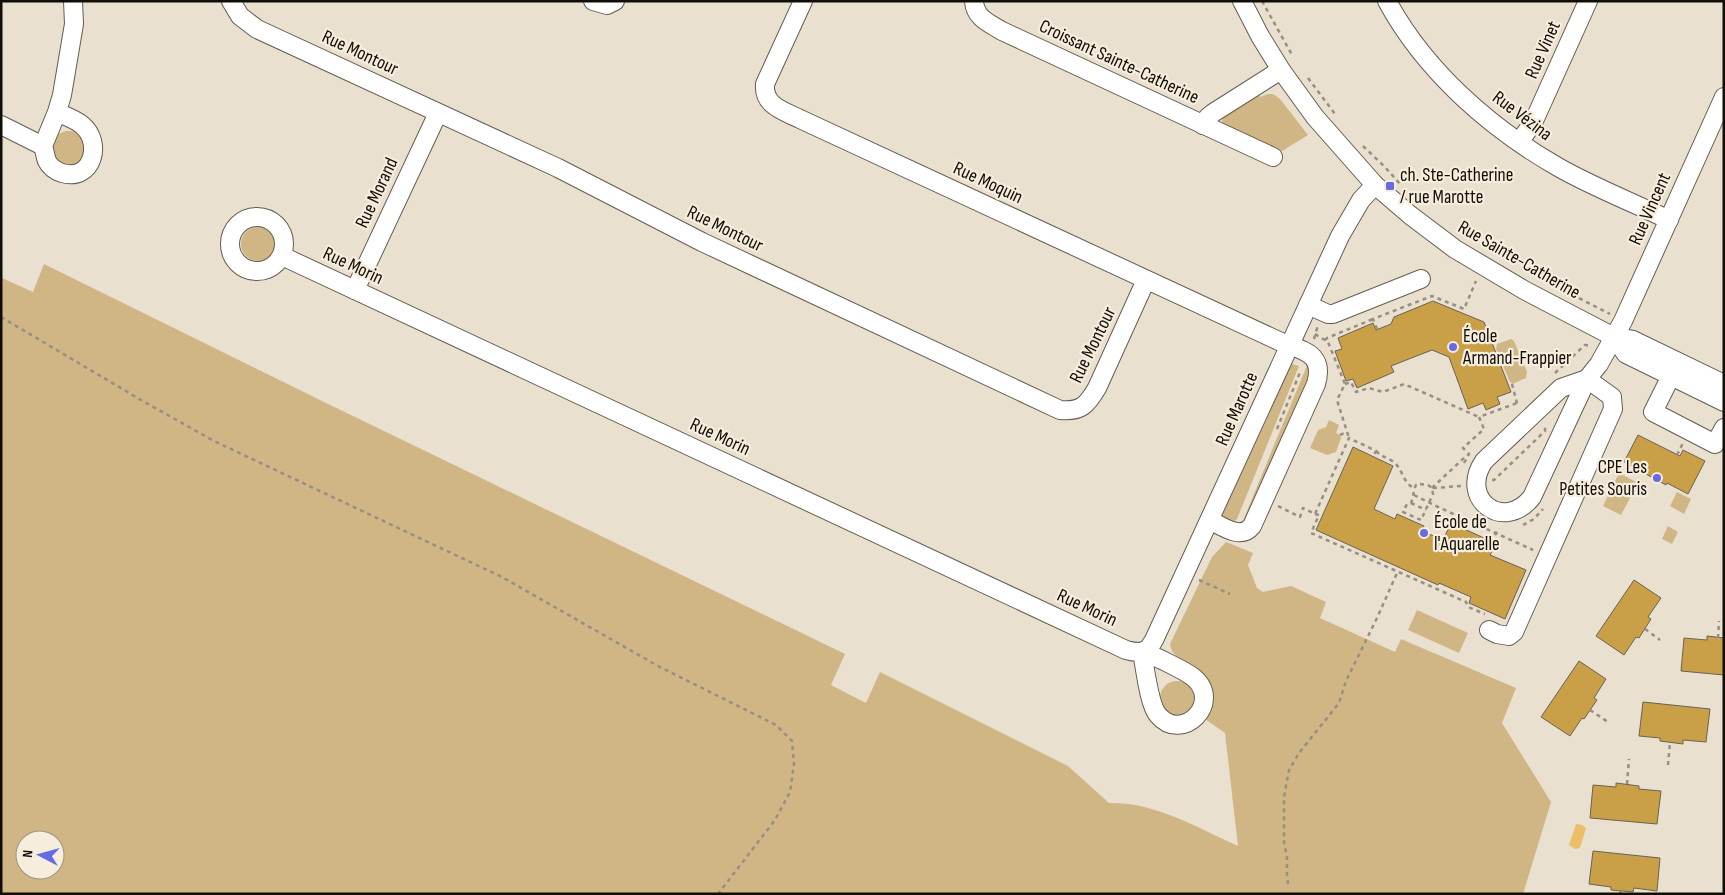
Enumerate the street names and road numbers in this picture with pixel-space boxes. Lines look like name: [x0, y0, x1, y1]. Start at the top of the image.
street label: Croissant Sainte-Catherine: [1036, 15, 1202, 109]
street label: Rue Vinet: [1520, 17, 1566, 83]
street label: Rue Montour: [318, 25, 402, 81]
street label: Rue Vézina: [1488, 86, 1556, 146]
street label: Rue Morand: [351, 154, 403, 232]
street label: Rue Moquin: [950, 157, 1026, 209]
street label: Rue Vincent: [1624, 169, 1676, 249]
street label: Rue Montour: [683, 201, 767, 257]
street label: Rue Sainte-Catherine: [1454, 216, 1584, 304]
street label: Rue Morin: [319, 242, 387, 290]
street label: Rue Montour: [1065, 303, 1121, 387]
street label: Rue Marotte: [1211, 369, 1263, 449]
street label: Rue Morin: [686, 413, 754, 461]
street label: Rue Morin: [1053, 584, 1121, 632]

